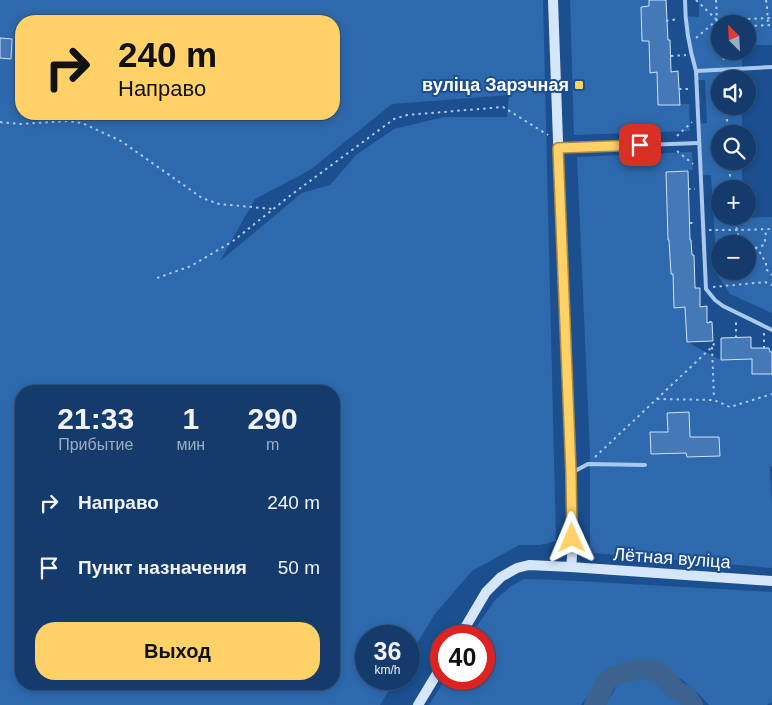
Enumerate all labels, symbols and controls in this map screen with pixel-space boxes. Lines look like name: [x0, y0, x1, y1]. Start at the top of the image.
north arrow: [711, 15, 756, 60]
map controls: [711, 15, 756, 280]
icon: right: [35, 35, 100, 100]
text: 240 m: [118, 35, 217, 74]
button: sound: [711, 70, 756, 115]
place label: вуліца Зарэчная: [422, 75, 569, 95]
text: Направо: [118, 76, 206, 101]
marker: вуліца Зарэчная: [573, 79, 585, 91]
pin: [619, 124, 661, 166]
button: search: [711, 125, 756, 170]
icon: arrive: [626, 131, 654, 159]
button: +: [711, 180, 756, 225]
button: −: [711, 235, 756, 280]
text: 21:33: [57, 402, 134, 435]
text: 1: [182, 402, 199, 435]
text: 290: [248, 402, 298, 435]
text: Прибытие: [58, 436, 133, 453]
text: мин: [176, 436, 205, 453]
text: m: [266, 436, 279, 453]
icon: right: [35, 489, 63, 517]
text: Направо: [78, 492, 159, 513]
text: 240 m: [267, 492, 320, 513]
position arrow: [545, 511, 597, 563]
street label: Лётная вуліца: [613, 544, 732, 572]
icon: arrive: [35, 554, 63, 582]
text: Пункт назначения: [78, 557, 247, 578]
text: 50 m: [278, 557, 320, 578]
button: Выход: [35, 622, 320, 680]
speed limit sign: 40: [430, 625, 495, 690]
text: 36: [374, 637, 401, 665]
text: km/h: [374, 663, 401, 677]

